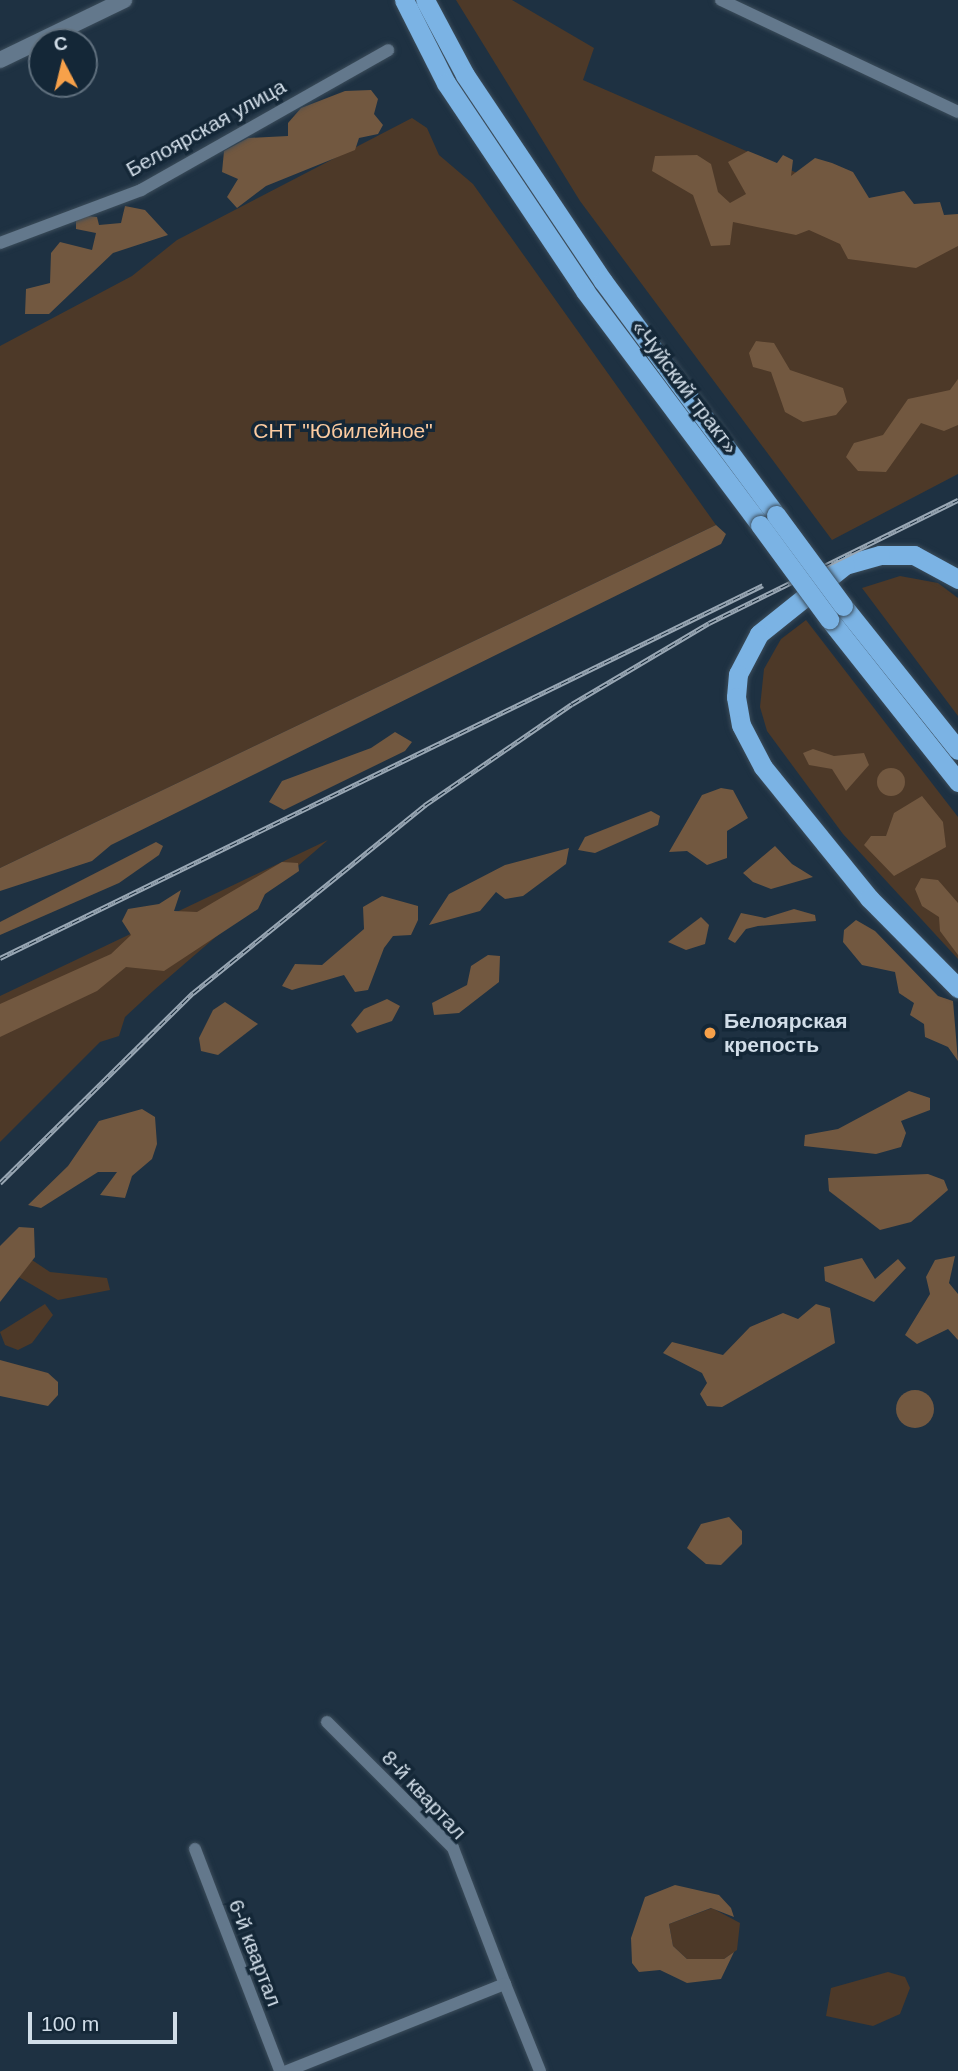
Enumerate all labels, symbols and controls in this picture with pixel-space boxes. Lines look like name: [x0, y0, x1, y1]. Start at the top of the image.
north arrow: [28, 28, 98, 98]
text: С: [53, 32, 69, 55]
street label: Белоярская улица: [122, 74, 290, 182]
street label: «Чуйский тракт»: [627, 315, 743, 459]
park label: СНТ "Юбилейное": [253, 418, 433, 444]
place label: Белоярская крепость: [724, 1008, 848, 1058]
marker: Белоярская крепость: [702, 1025, 718, 1041]
street label: 8-й квартал: [376, 1745, 472, 1845]
street label: 6-й квартал: [223, 1896, 287, 2010]
scale bar: [32, 1997, 180, 2041]
text: 100 m: [41, 2012, 99, 2035]

